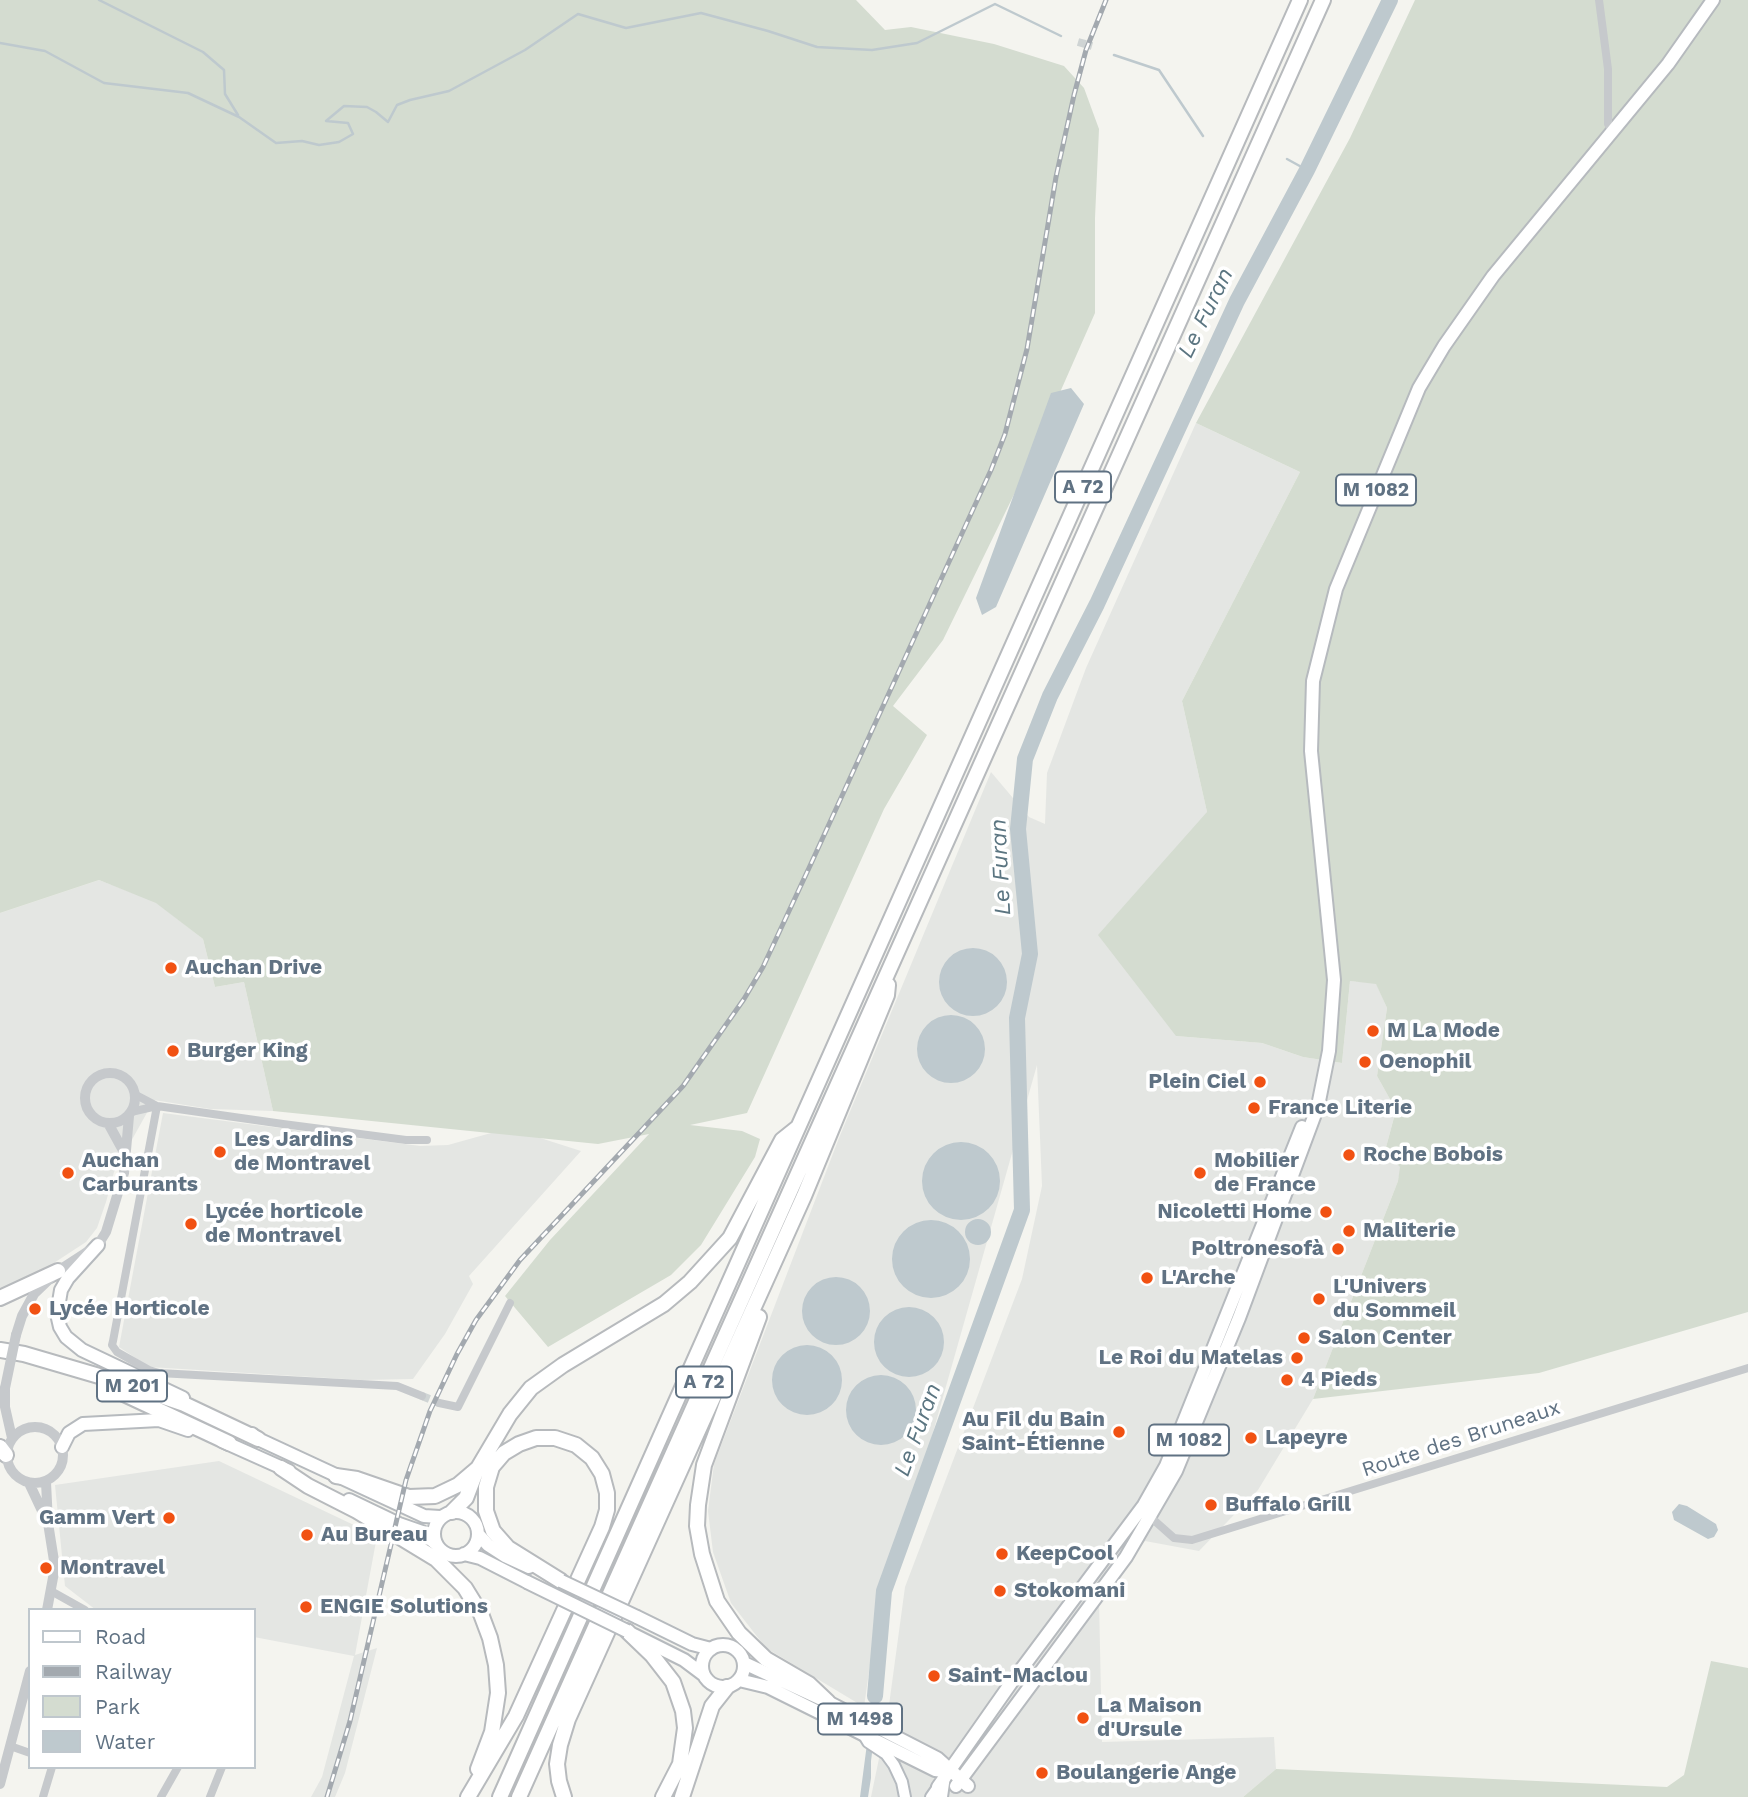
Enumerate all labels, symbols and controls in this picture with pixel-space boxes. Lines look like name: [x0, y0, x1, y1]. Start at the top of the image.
water label: Le Furan: [1172, 264, 1240, 362]
road number: A 72: [1055, 472, 1111, 502]
road number: M 1082: [1336, 475, 1416, 505]
water label: Le Furan: [985, 818, 1017, 916]
place label: Auchan Drive: [185, 955, 322, 981]
marker: Auchan Drive: [163, 960, 179, 976]
place label: M La Mode: [1387, 1018, 1500, 1044]
marker: M La Mode: [1365, 1023, 1381, 1039]
place label: Burger King: [187, 1038, 308, 1064]
marker: Burger King: [165, 1043, 181, 1059]
place label: Oenophil: [1379, 1049, 1471, 1075]
marker: Oenophil: [1357, 1054, 1373, 1070]
place label: Plein Ciel: [1148, 1069, 1246, 1095]
marker: Plein Ciel: [1252, 1074, 1268, 1090]
place label: France Literie: [1268, 1095, 1412, 1121]
marker: France Literie: [1246, 1100, 1262, 1116]
place label: Les Jardins de Montravel: [234, 1127, 370, 1177]
place label: Roche Bobois: [1363, 1142, 1503, 1168]
marker: Les Jardins de Montravel: [212, 1144, 228, 1160]
marker: Roche Bobois: [1341, 1147, 1357, 1163]
place label: Auchan Carburants: [82, 1148, 198, 1198]
place label: Mobilier de France: [1214, 1148, 1316, 1198]
marker: Auchan Carburants: [60, 1165, 76, 1181]
marker: Mobilier de France: [1192, 1165, 1208, 1181]
place label: Lycée horticole de Montravel: [205, 1199, 363, 1249]
place label: Nicoletti Home: [1157, 1199, 1312, 1225]
marker: Nicoletti Home: [1318, 1204, 1334, 1220]
marker: Lycée horticole de Montravel: [183, 1216, 199, 1232]
place label: Maliterie: [1363, 1218, 1456, 1244]
marker: Maliterie: [1341, 1223, 1357, 1239]
place label: Poltronesofà: [1191, 1236, 1324, 1262]
marker: Poltronesofà: [1330, 1241, 1346, 1257]
place label: L'Arche: [1161, 1265, 1236, 1291]
marker: L'Arche: [1139, 1270, 1155, 1286]
place label: L'Univers du Sommeil: [1333, 1274, 1456, 1324]
marker: L'Univers du Sommeil: [1311, 1291, 1327, 1307]
place label: Lycée Horticole: [49, 1296, 210, 1322]
marker: Lycée Horticole: [27, 1301, 43, 1317]
place label: Salon Center: [1318, 1325, 1452, 1351]
marker: Salon Center: [1296, 1330, 1312, 1346]
place label: Le Roi du Matelas: [1099, 1345, 1283, 1371]
marker: Le Roi du Matelas: [1289, 1350, 1305, 1366]
road number: A 72: [676, 1366, 732, 1398]
place label: 4 Pieds: [1301, 1367, 1377, 1393]
road number: M 201: [97, 1370, 167, 1402]
marker: 4 Pieds: [1279, 1372, 1295, 1388]
water label: Le Furan: [889, 1380, 947, 1480]
street label: Route des Bruneaux: [1359, 1395, 1563, 1483]
place label: Au Fil du Bain Saint-Étienne: [962, 1407, 1105, 1457]
marker: Au Fil du Bain Saint-Étienne: [1111, 1424, 1127, 1440]
road number: M 1082: [1149, 1424, 1229, 1456]
place label: Lapeyre: [1265, 1425, 1348, 1451]
marker: Lapeyre: [1243, 1430, 1259, 1446]
place label: Buffalo Grill: [1225, 1492, 1351, 1518]
marker: Buffalo Grill: [1203, 1497, 1219, 1513]
place label: Gamm Vert: [39, 1505, 155, 1531]
marker: Gamm Vert: [161, 1510, 177, 1526]
place label: Au Bureau: [321, 1522, 428, 1548]
marker: Au Bureau: [299, 1527, 315, 1543]
place label: KeepCool: [1016, 1541, 1114, 1567]
marker: KeepCool: [994, 1546, 1010, 1562]
place label: Montravel: [60, 1555, 165, 1581]
marker: Montravel: [38, 1560, 54, 1576]
place label: Stokomani: [1014, 1578, 1125, 1604]
marker: Stokomani: [992, 1583, 1008, 1599]
place label: ENGIE Solutions: [320, 1594, 488, 1620]
marker: ENGIE Solutions: [298, 1599, 314, 1615]
legend: [28, 1608, 256, 1769]
text: Road: [95, 1624, 146, 1649]
text: Railway: [95, 1659, 172, 1684]
place label: Saint-Maclou: [948, 1663, 1088, 1689]
marker: Saint-Maclou: [926, 1668, 942, 1684]
place label: La Maison d'Ursule: [1097, 1693, 1202, 1743]
text: Park: [95, 1694, 140, 1719]
road number: M 1498: [818, 1704, 902, 1735]
marker: La Maison d'Ursule: [1075, 1710, 1091, 1726]
text: Water: [95, 1729, 155, 1754]
place label: Boulangerie Ange: [1056, 1760, 1237, 1786]
marker: Boulangerie Ange: [1034, 1765, 1050, 1781]

